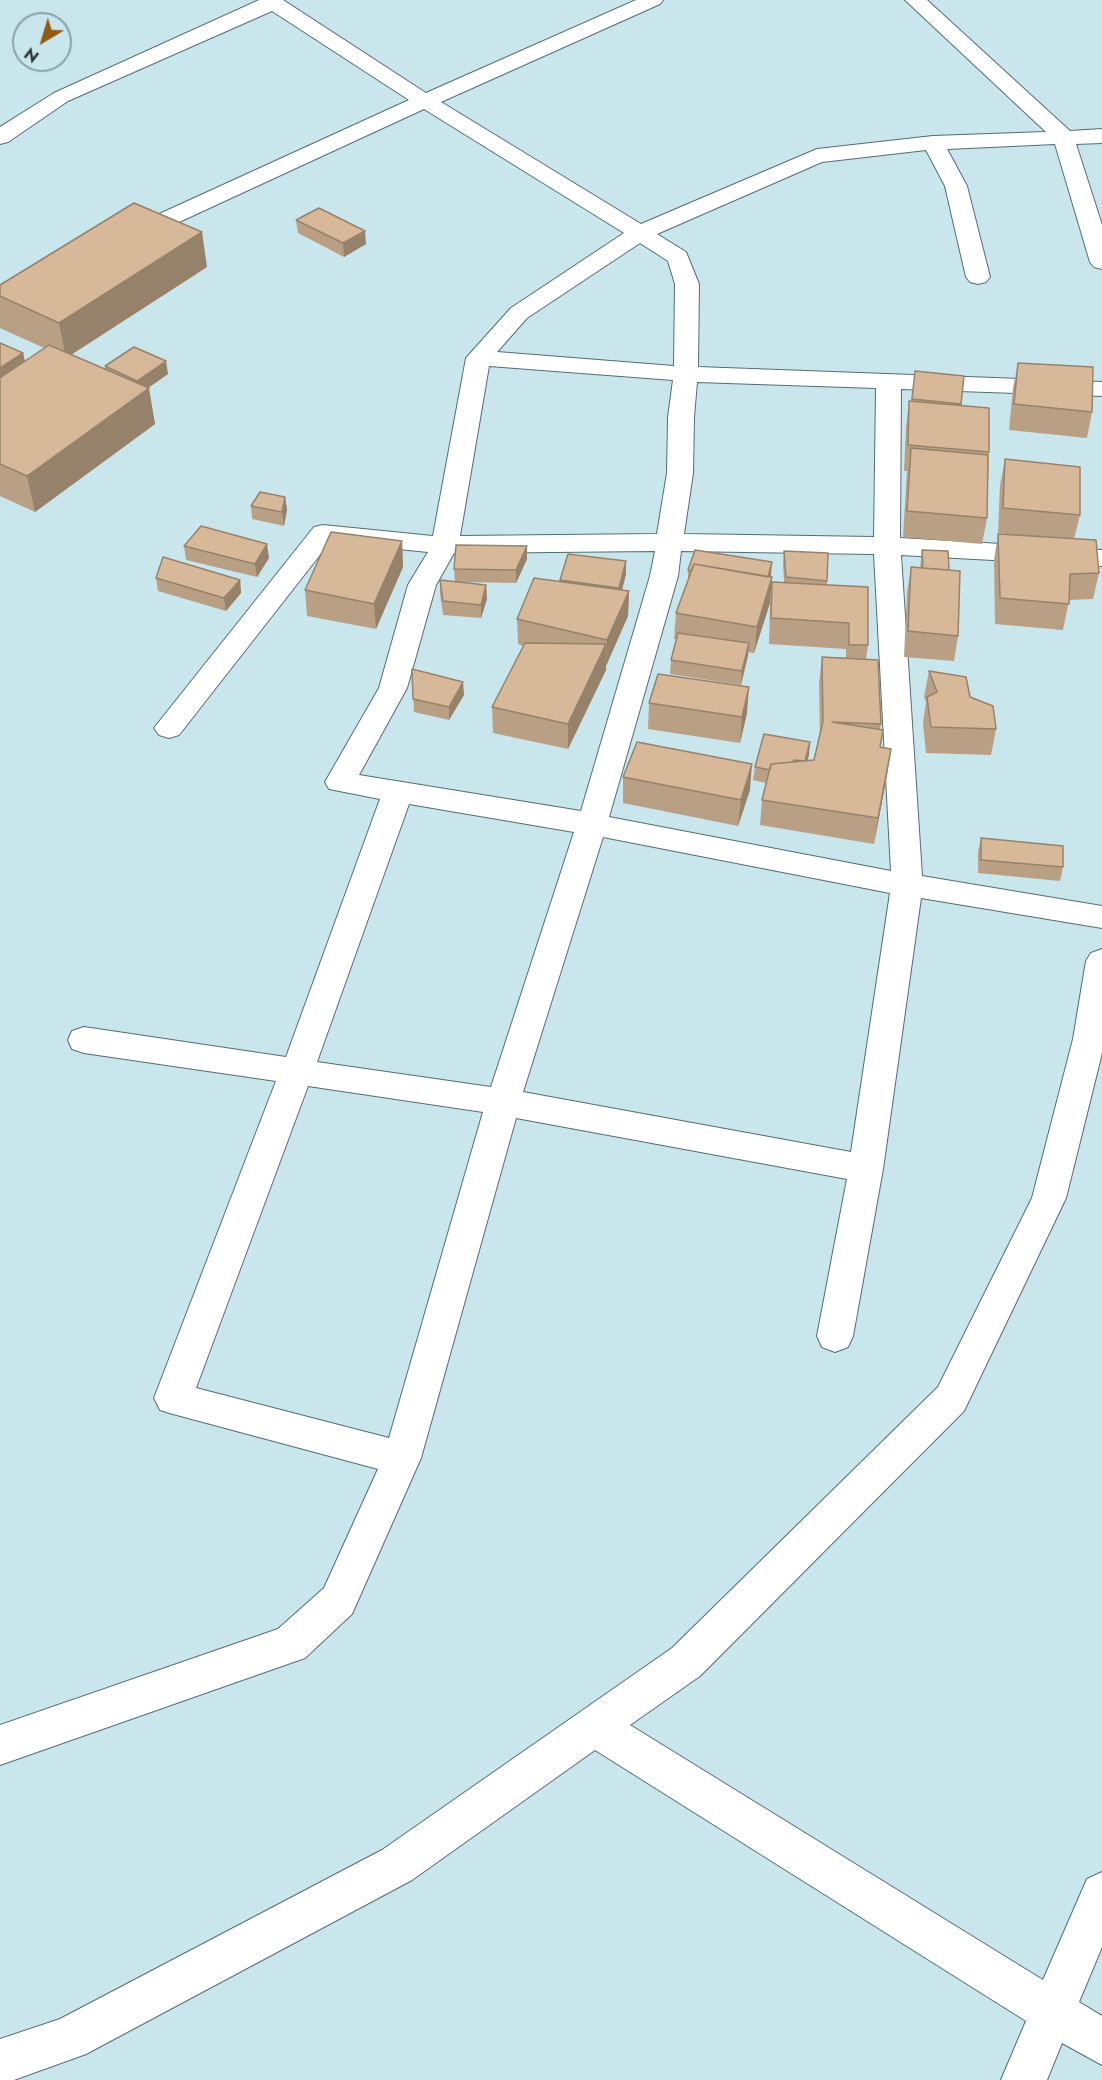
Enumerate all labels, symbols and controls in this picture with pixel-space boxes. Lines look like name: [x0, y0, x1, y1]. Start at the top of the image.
north arrow: [12, 12, 72, 72]
text: N: [20, 42, 44, 68]

